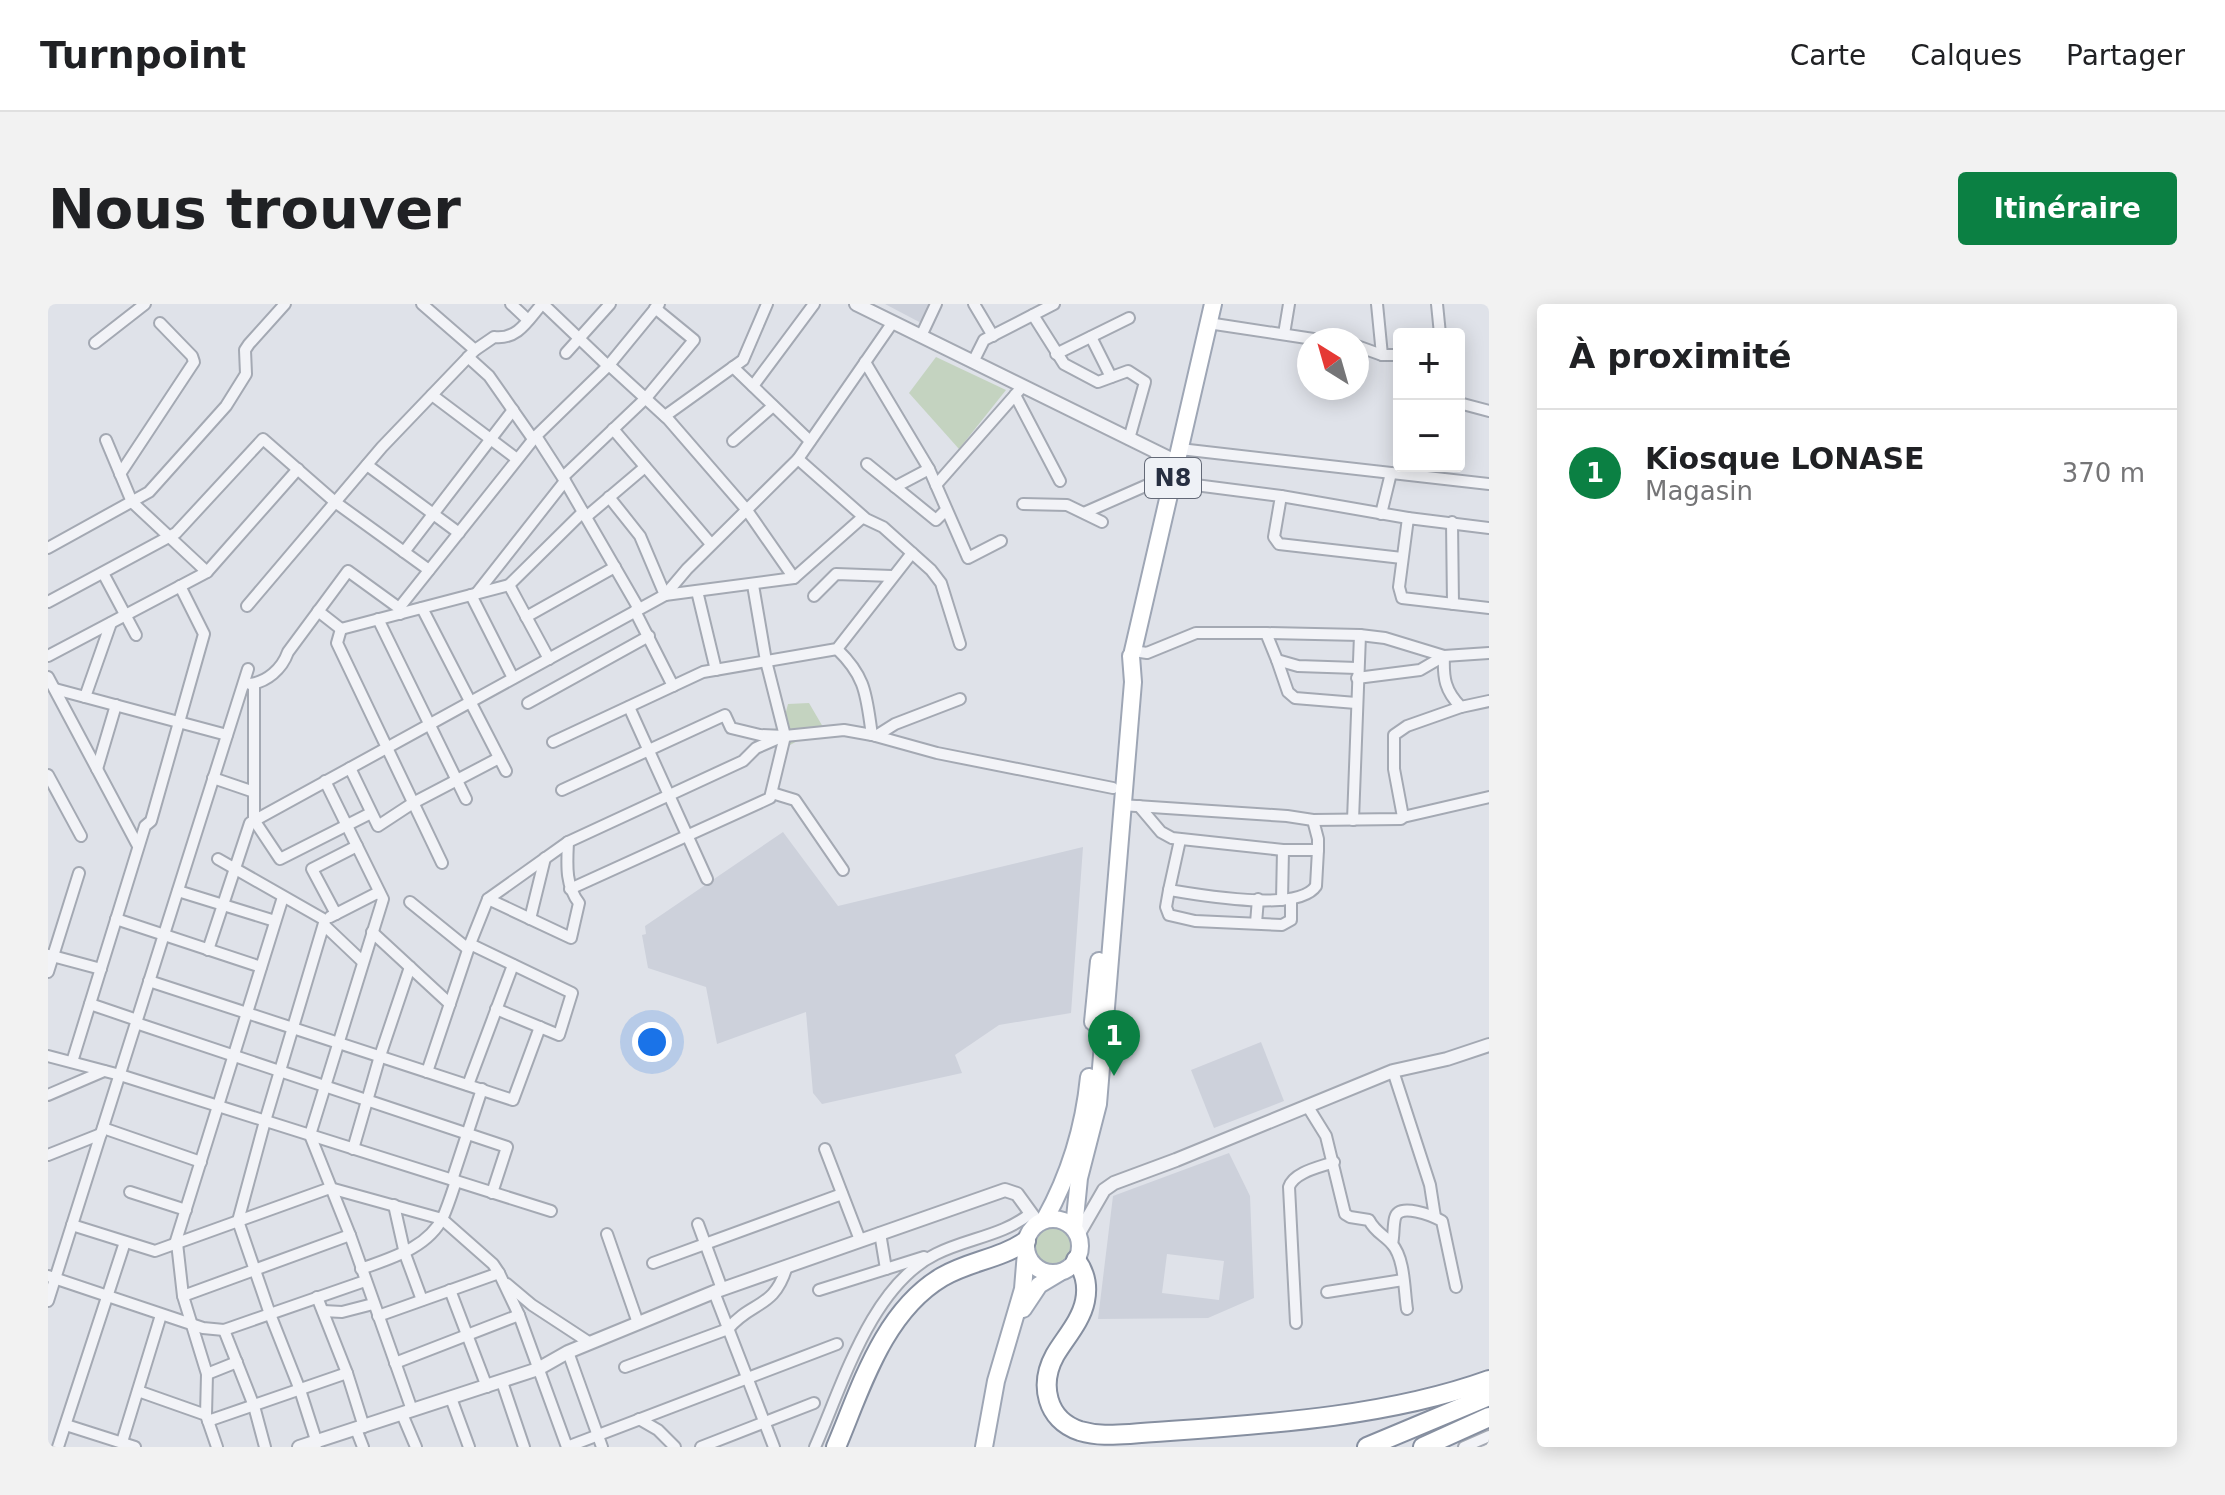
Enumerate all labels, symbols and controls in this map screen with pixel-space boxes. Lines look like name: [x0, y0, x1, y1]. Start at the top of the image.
text: Turnpoint: [40, 33, 246, 77]
text: Carte: [1790, 39, 1866, 72]
text: Calques: [1910, 39, 2022, 72]
text: Partager: [2066, 39, 2185, 72]
button: Itinéraire: [1958, 172, 2177, 245]
text: Nous trouver: [48, 176, 461, 241]
north arrow: [1297, 328, 1369, 400]
map controls: [1393, 328, 1465, 472]
button: +: [1393, 328, 1465, 400]
text: À proximité: [1569, 336, 1792, 376]
button: −: [1393, 400, 1465, 472]
text: Kiosque LONASE: [1645, 441, 1925, 476]
road number: N8: [1145, 458, 1201, 498]
text: 1: [1586, 458, 1604, 488]
text: 370 m: [2062, 458, 2145, 488]
text: Magasin: [1645, 476, 1753, 506]
pin: 1: [1088, 1010, 1140, 1076]
your location: [632, 1022, 672, 1062]

